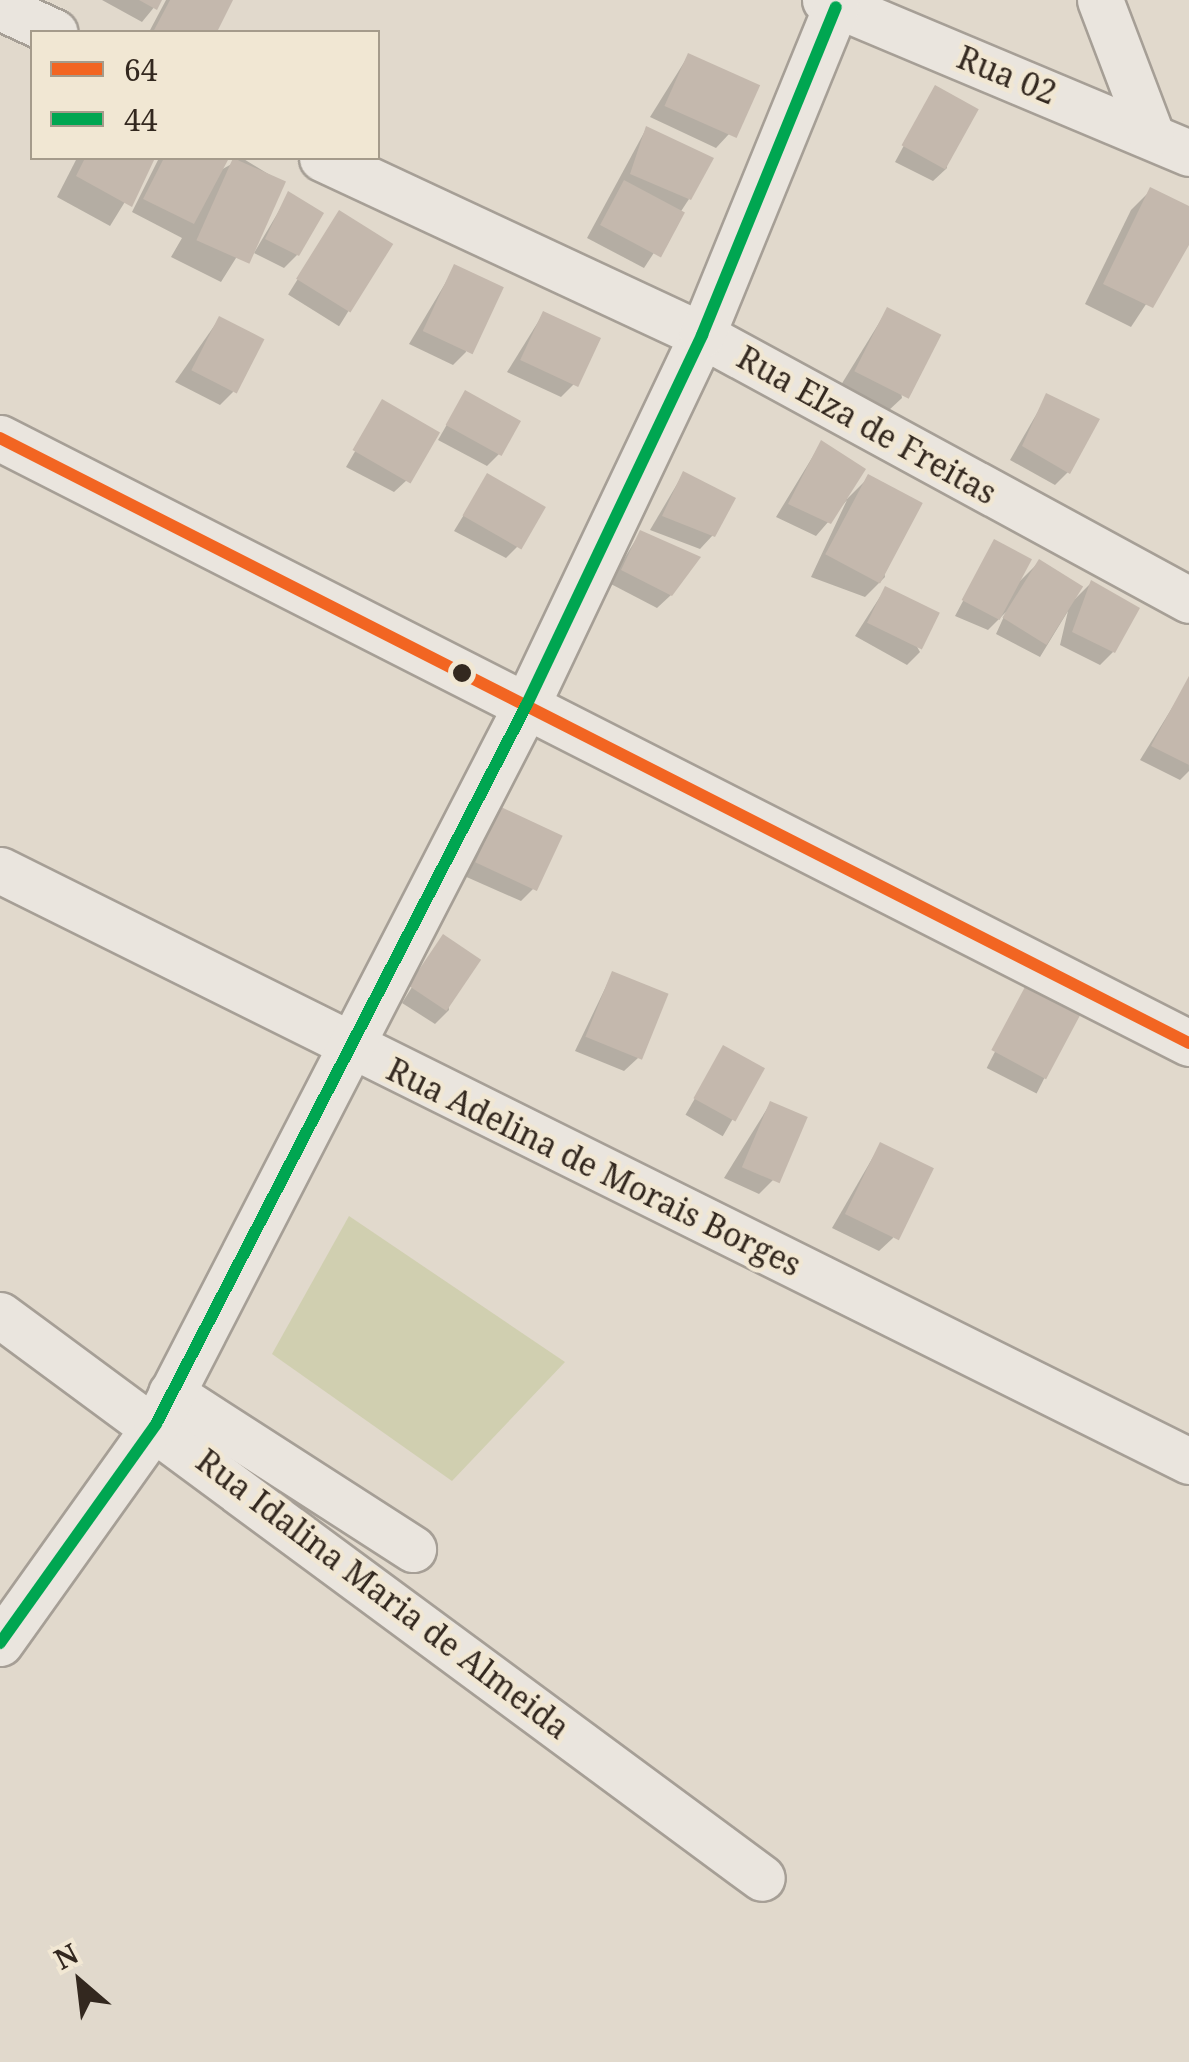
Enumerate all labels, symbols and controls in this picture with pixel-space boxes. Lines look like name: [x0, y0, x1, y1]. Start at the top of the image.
legend: [30, 30, 380, 160]
street label: Rua 02: [952, 38, 1062, 112]
text: 64: [124, 49, 158, 90]
text: 44: [124, 99, 158, 140]
street label: Rua Elza de Freitas: [731, 338, 1003, 512]
unlabelled marker: [452, 663, 472, 683]
street label: Rua Adelina de Morais Borges: [381, 1050, 807, 1284]
street label: Rua Idalina Maria de Almeida: [189, 1441, 577, 1747]
north arrow: [30, 1932, 130, 2032]
text: N: [47, 1934, 85, 1977]

